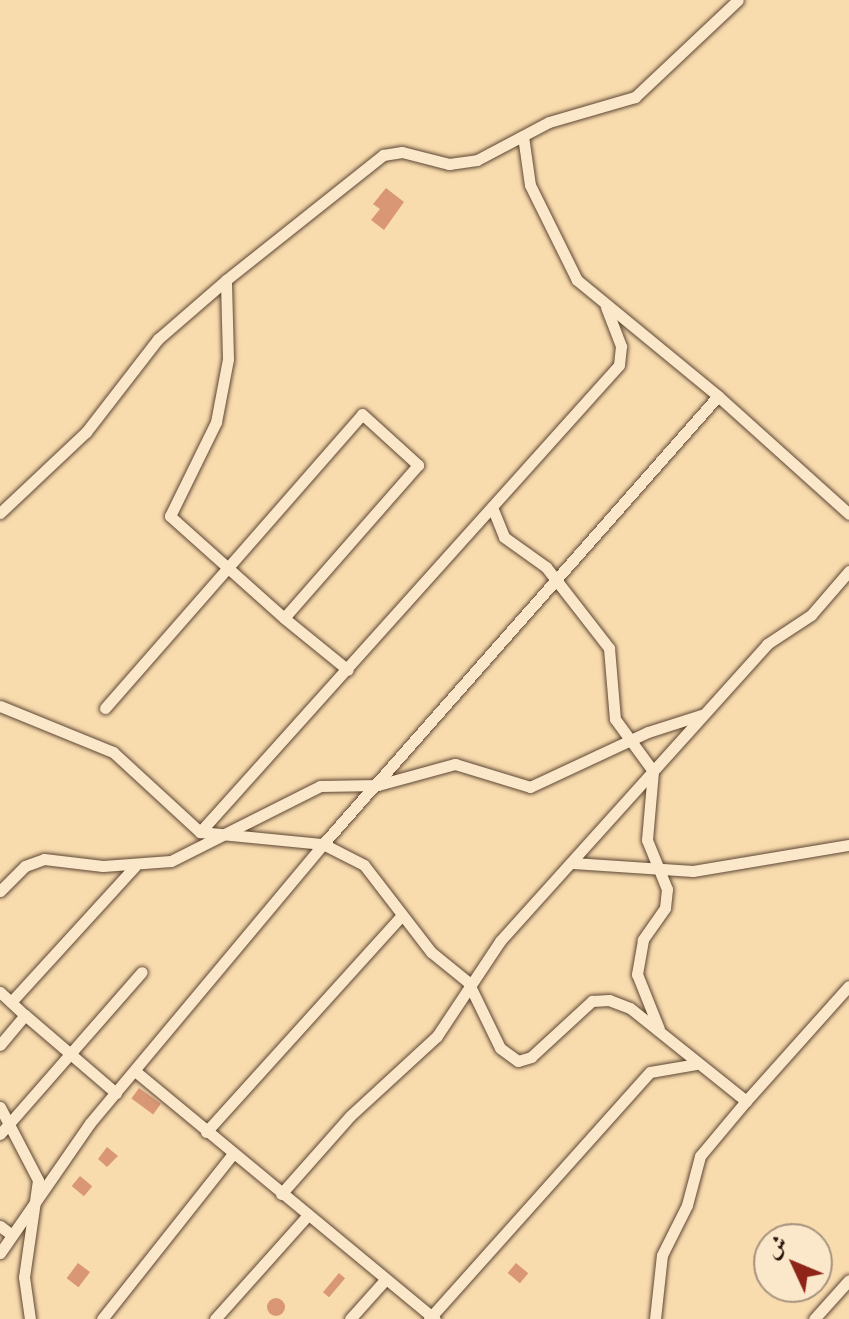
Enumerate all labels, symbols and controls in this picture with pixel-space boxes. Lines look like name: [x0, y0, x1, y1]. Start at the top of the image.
north arrow: [753, 1223, 833, 1303]
text: ش: [760, 1230, 794, 1265]

